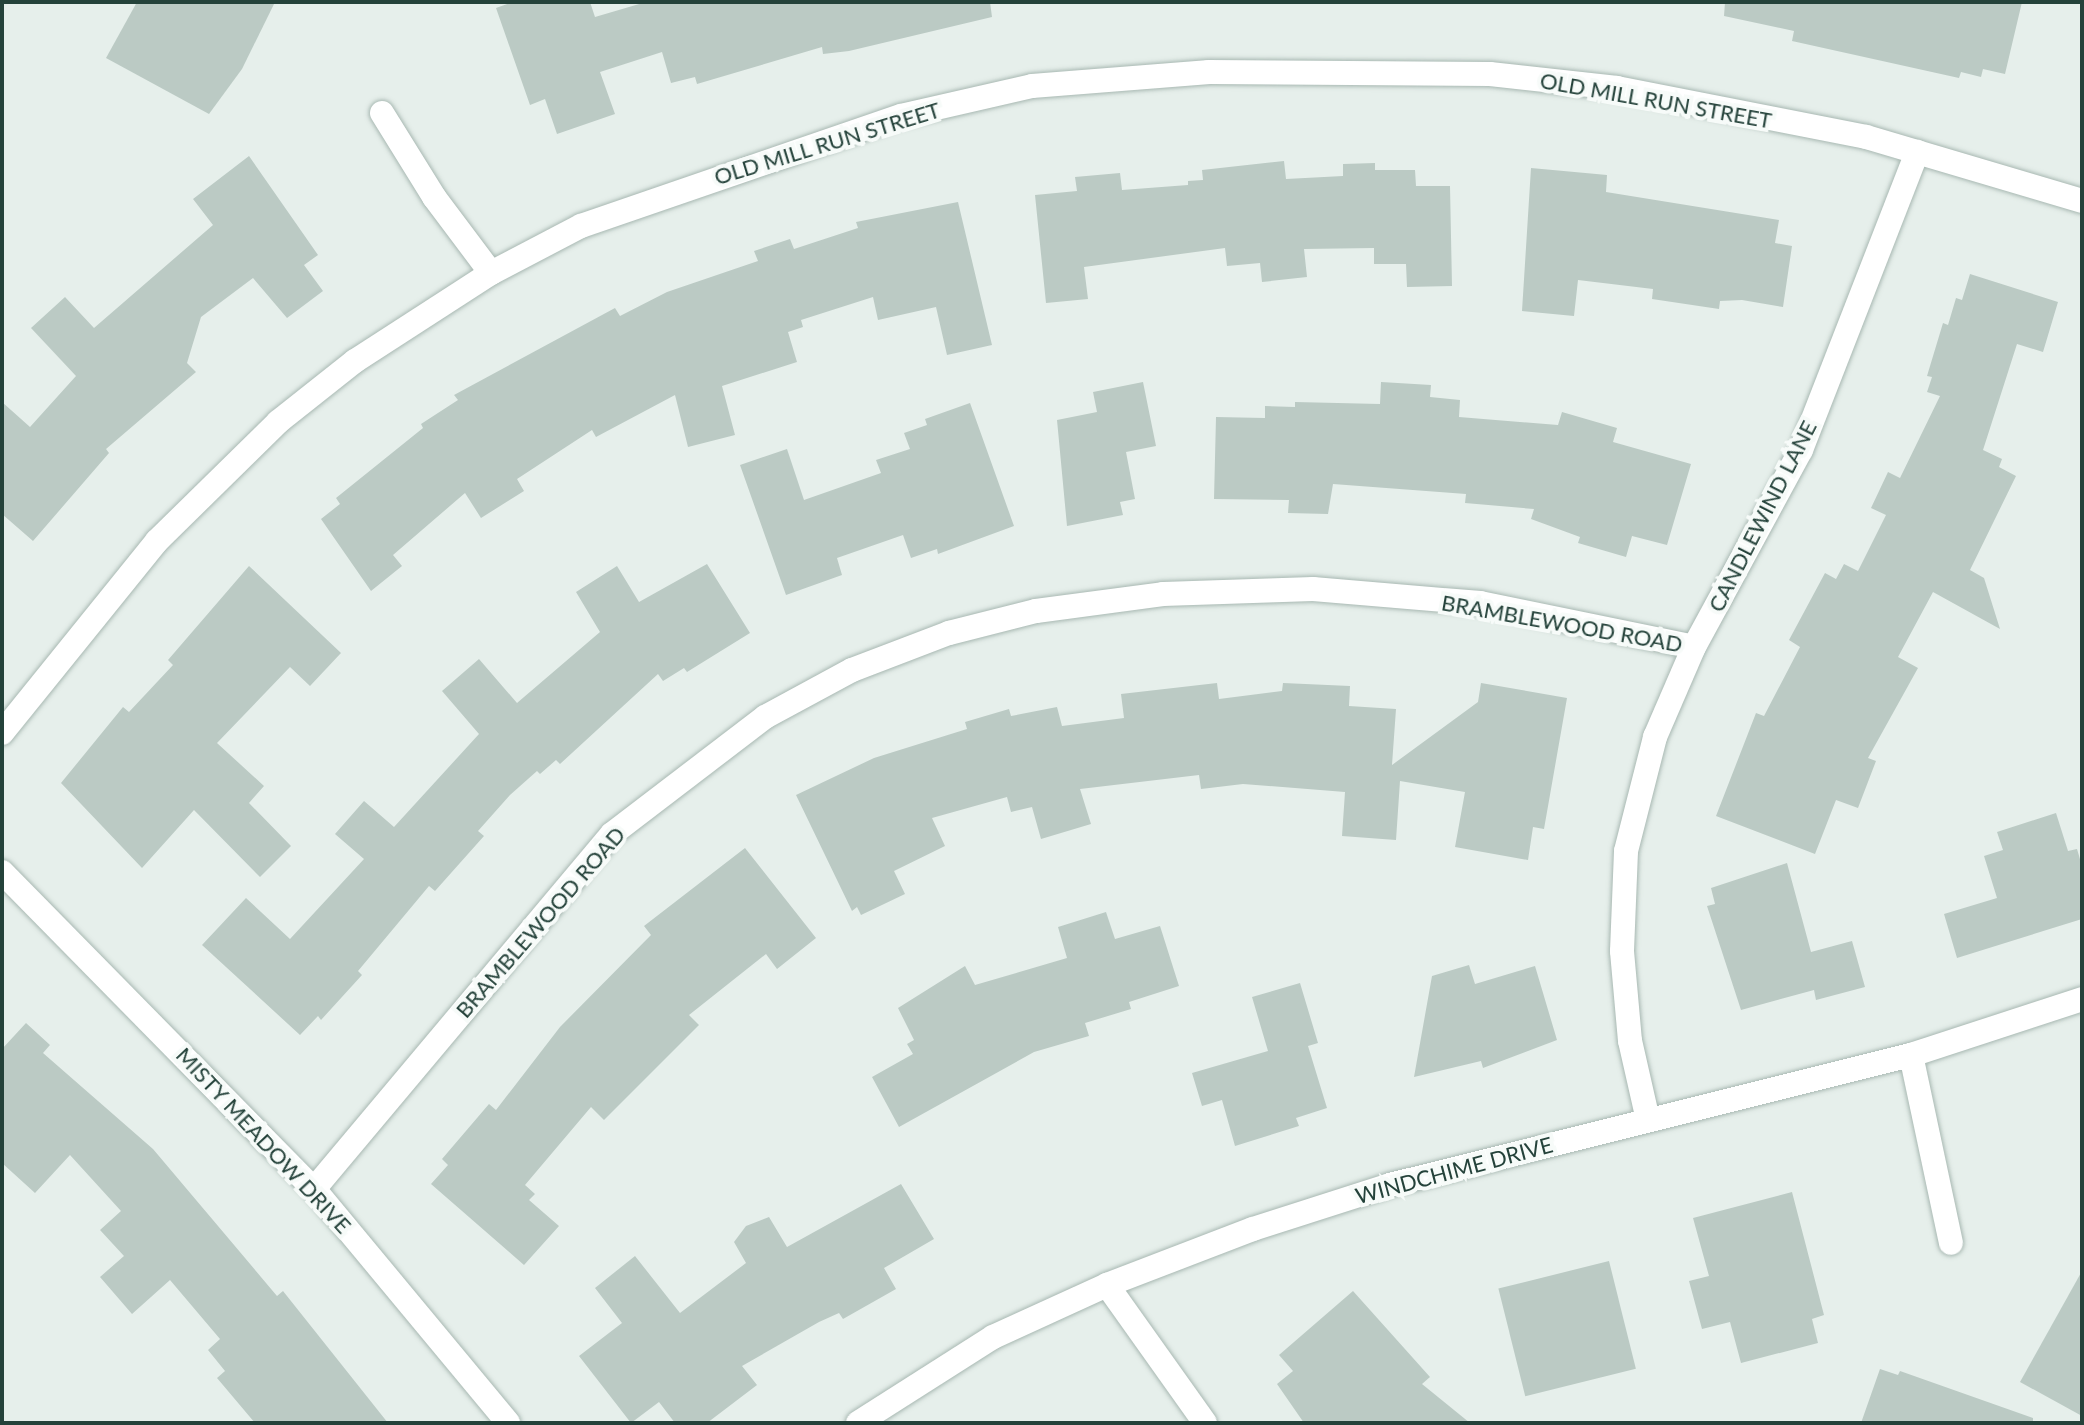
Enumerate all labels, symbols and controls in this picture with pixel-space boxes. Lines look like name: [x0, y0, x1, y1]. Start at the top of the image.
street label: OLD MILL RUN STREET: [1538, 67, 1774, 133]
street label: OLD MILL RUN STREET: [711, 96, 943, 190]
street label: CANDLEWIND LANE: [1702, 416, 1822, 616]
street label: BRAMBLEWOOD ROAD: [1439, 589, 1685, 657]
street label: BRAMBLEWOOD ROAD: [450, 821, 630, 1023]
street label: MISTY MEADOW DRIVE: [171, 1041, 357, 1239]
street label: WINDCHIME DRIVE: [1352, 1131, 1556, 1209]

